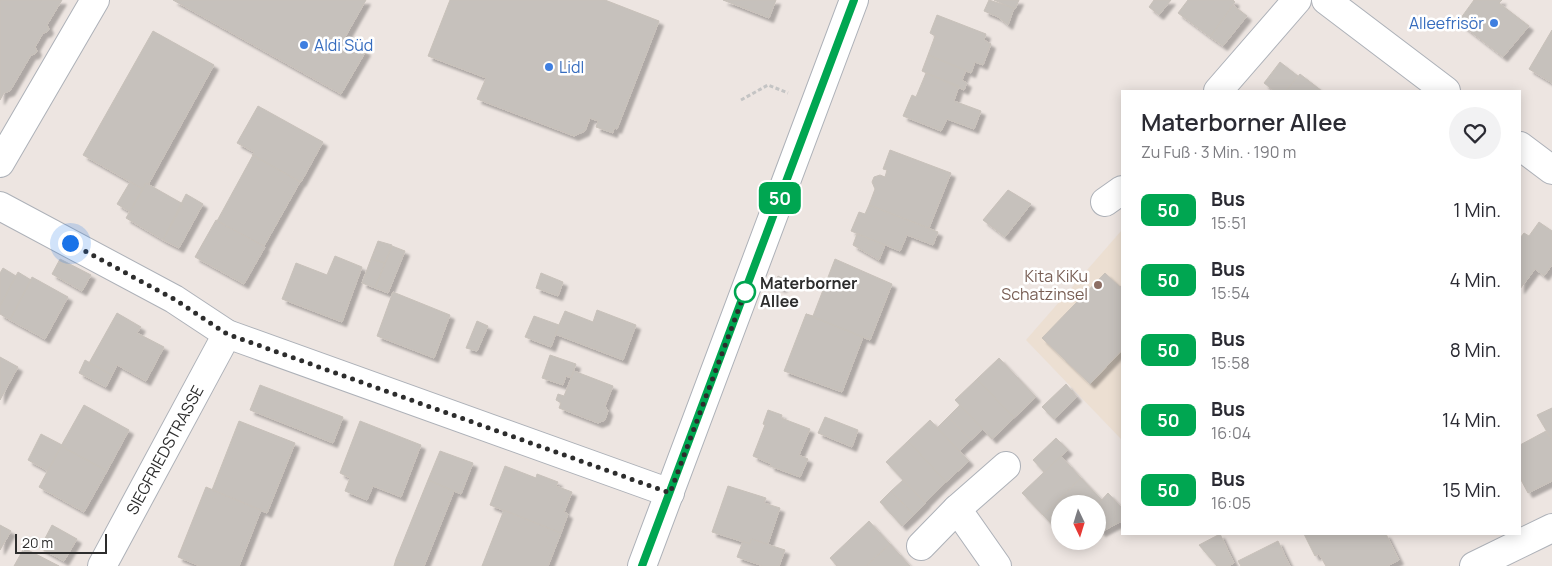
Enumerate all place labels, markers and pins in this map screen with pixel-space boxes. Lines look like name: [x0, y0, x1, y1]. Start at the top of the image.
place label: Alleefrisör: [1409, 12, 1484, 34]
marker: Alleefrisör: [1488, 17, 1500, 29]
place label: Aldi Süd: [314, 34, 373, 56]
marker: Aldi Süd: [298, 39, 310, 51]
place label: Lidl: [559, 56, 584, 78]
marker: Lidl: [543, 61, 555, 73]
place label: Kita KiKu Schatzinsel: [1001, 265, 1088, 305]
place label: Materborner Allee: [760, 272, 857, 312]
marker: Kita KiKu Schatzinsel: [1092, 279, 1104, 291]
marker: Materborner Allee: [734, 281, 756, 303]

